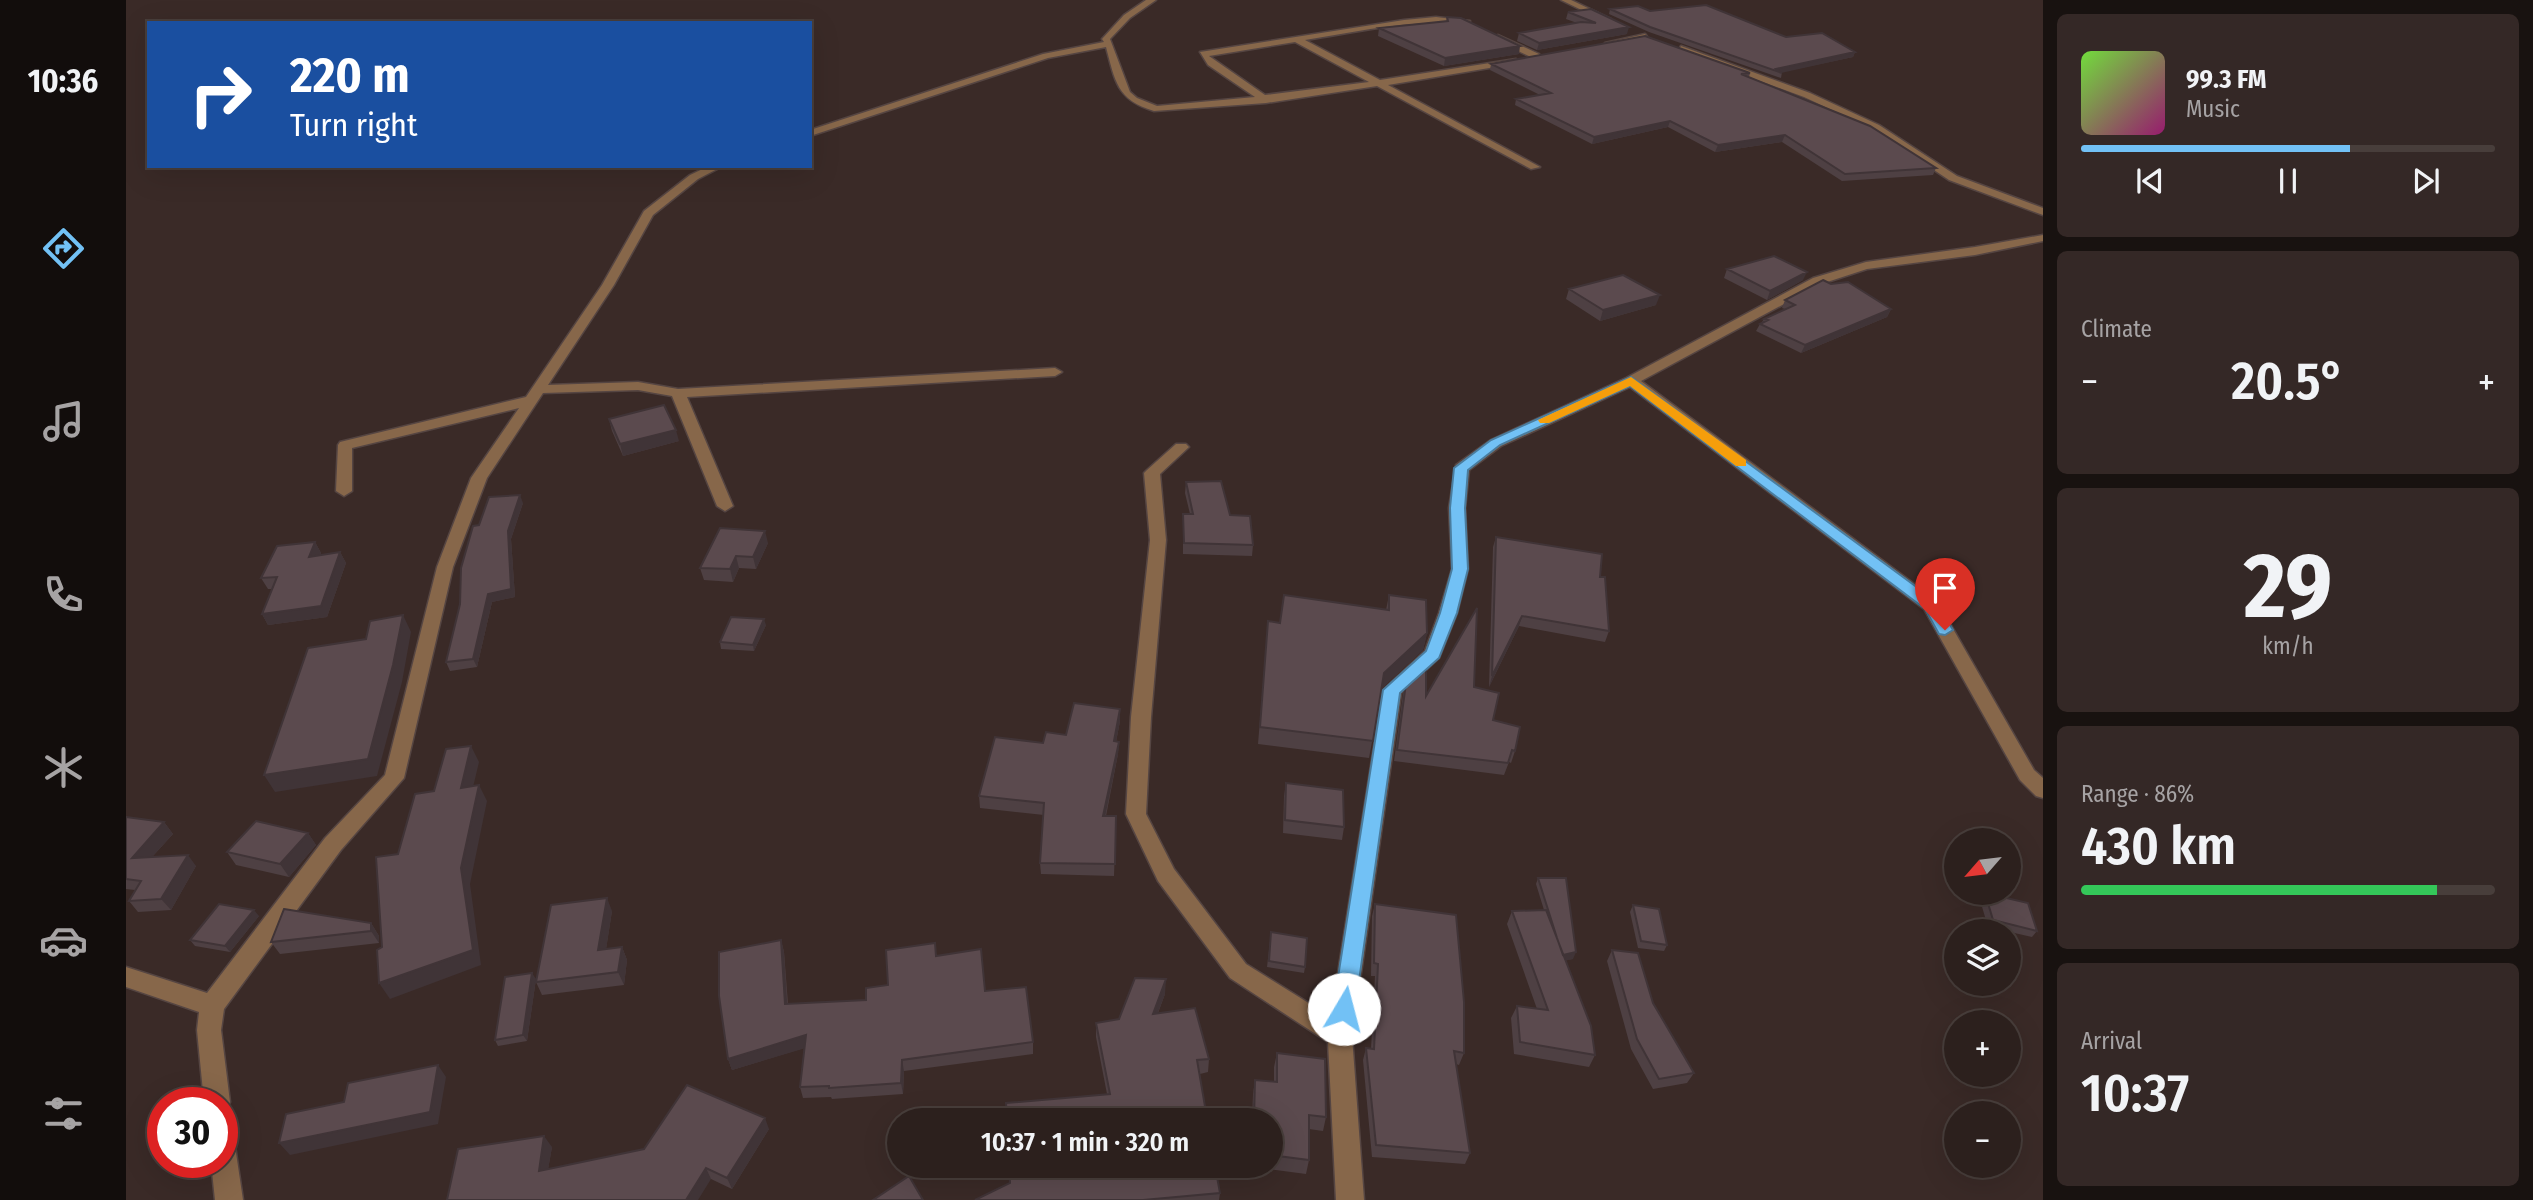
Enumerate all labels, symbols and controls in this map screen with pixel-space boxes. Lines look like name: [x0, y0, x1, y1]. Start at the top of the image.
text: 220 m: [290, 46, 410, 105]
icon: right: [175, 49, 266, 140]
text: 10:36: [28, 62, 98, 100]
text: 99.3 FM: [2186, 64, 2266, 95]
text: Music: [2186, 95, 2240, 123]
text: Turn right: [290, 106, 417, 144]
icon: previous: [2131, 162, 2169, 200]
icon: pause: [2269, 162, 2307, 200]
icon: next: [2407, 162, 2445, 200]
icon: directions: [39, 224, 88, 273]
text: Climate: [2081, 315, 2152, 343]
text: 20.5°: [2231, 350, 2345, 413]
text: −: [2081, 359, 2098, 405]
text: +: [2478, 359, 2495, 405]
icon: music: [39, 397, 88, 446]
text: 29: [2244, 532, 2332, 641]
pin: [1915, 558, 1975, 630]
icon: arrive: [1926, 569, 1964, 607]
icon: phone: [39, 570, 88, 619]
text: km/h: [2262, 632, 2314, 660]
icon: climate: [39, 743, 88, 792]
text: Range · 86%: [2081, 780, 2194, 808]
text: 430 km: [2081, 815, 2236, 878]
north arrow: [1944, 828, 2021, 905]
map controls: [1944, 828, 2021, 1178]
icon: car: [39, 916, 88, 965]
button: layers: [1944, 919, 2021, 996]
position arrow: [1307, 972, 1381, 1046]
button: +: [1944, 1010, 2021, 1087]
text: Arrival: [2081, 1027, 2142, 1055]
text: 10:37: [2081, 1062, 2189, 1125]
speed limit sign: 30: [147, 1087, 238, 1178]
icon: filters: [39, 1089, 88, 1138]
button: −: [1944, 1101, 2021, 1178]
text: 10:37 · 1 min · 320 m: [981, 1127, 1189, 1158]

